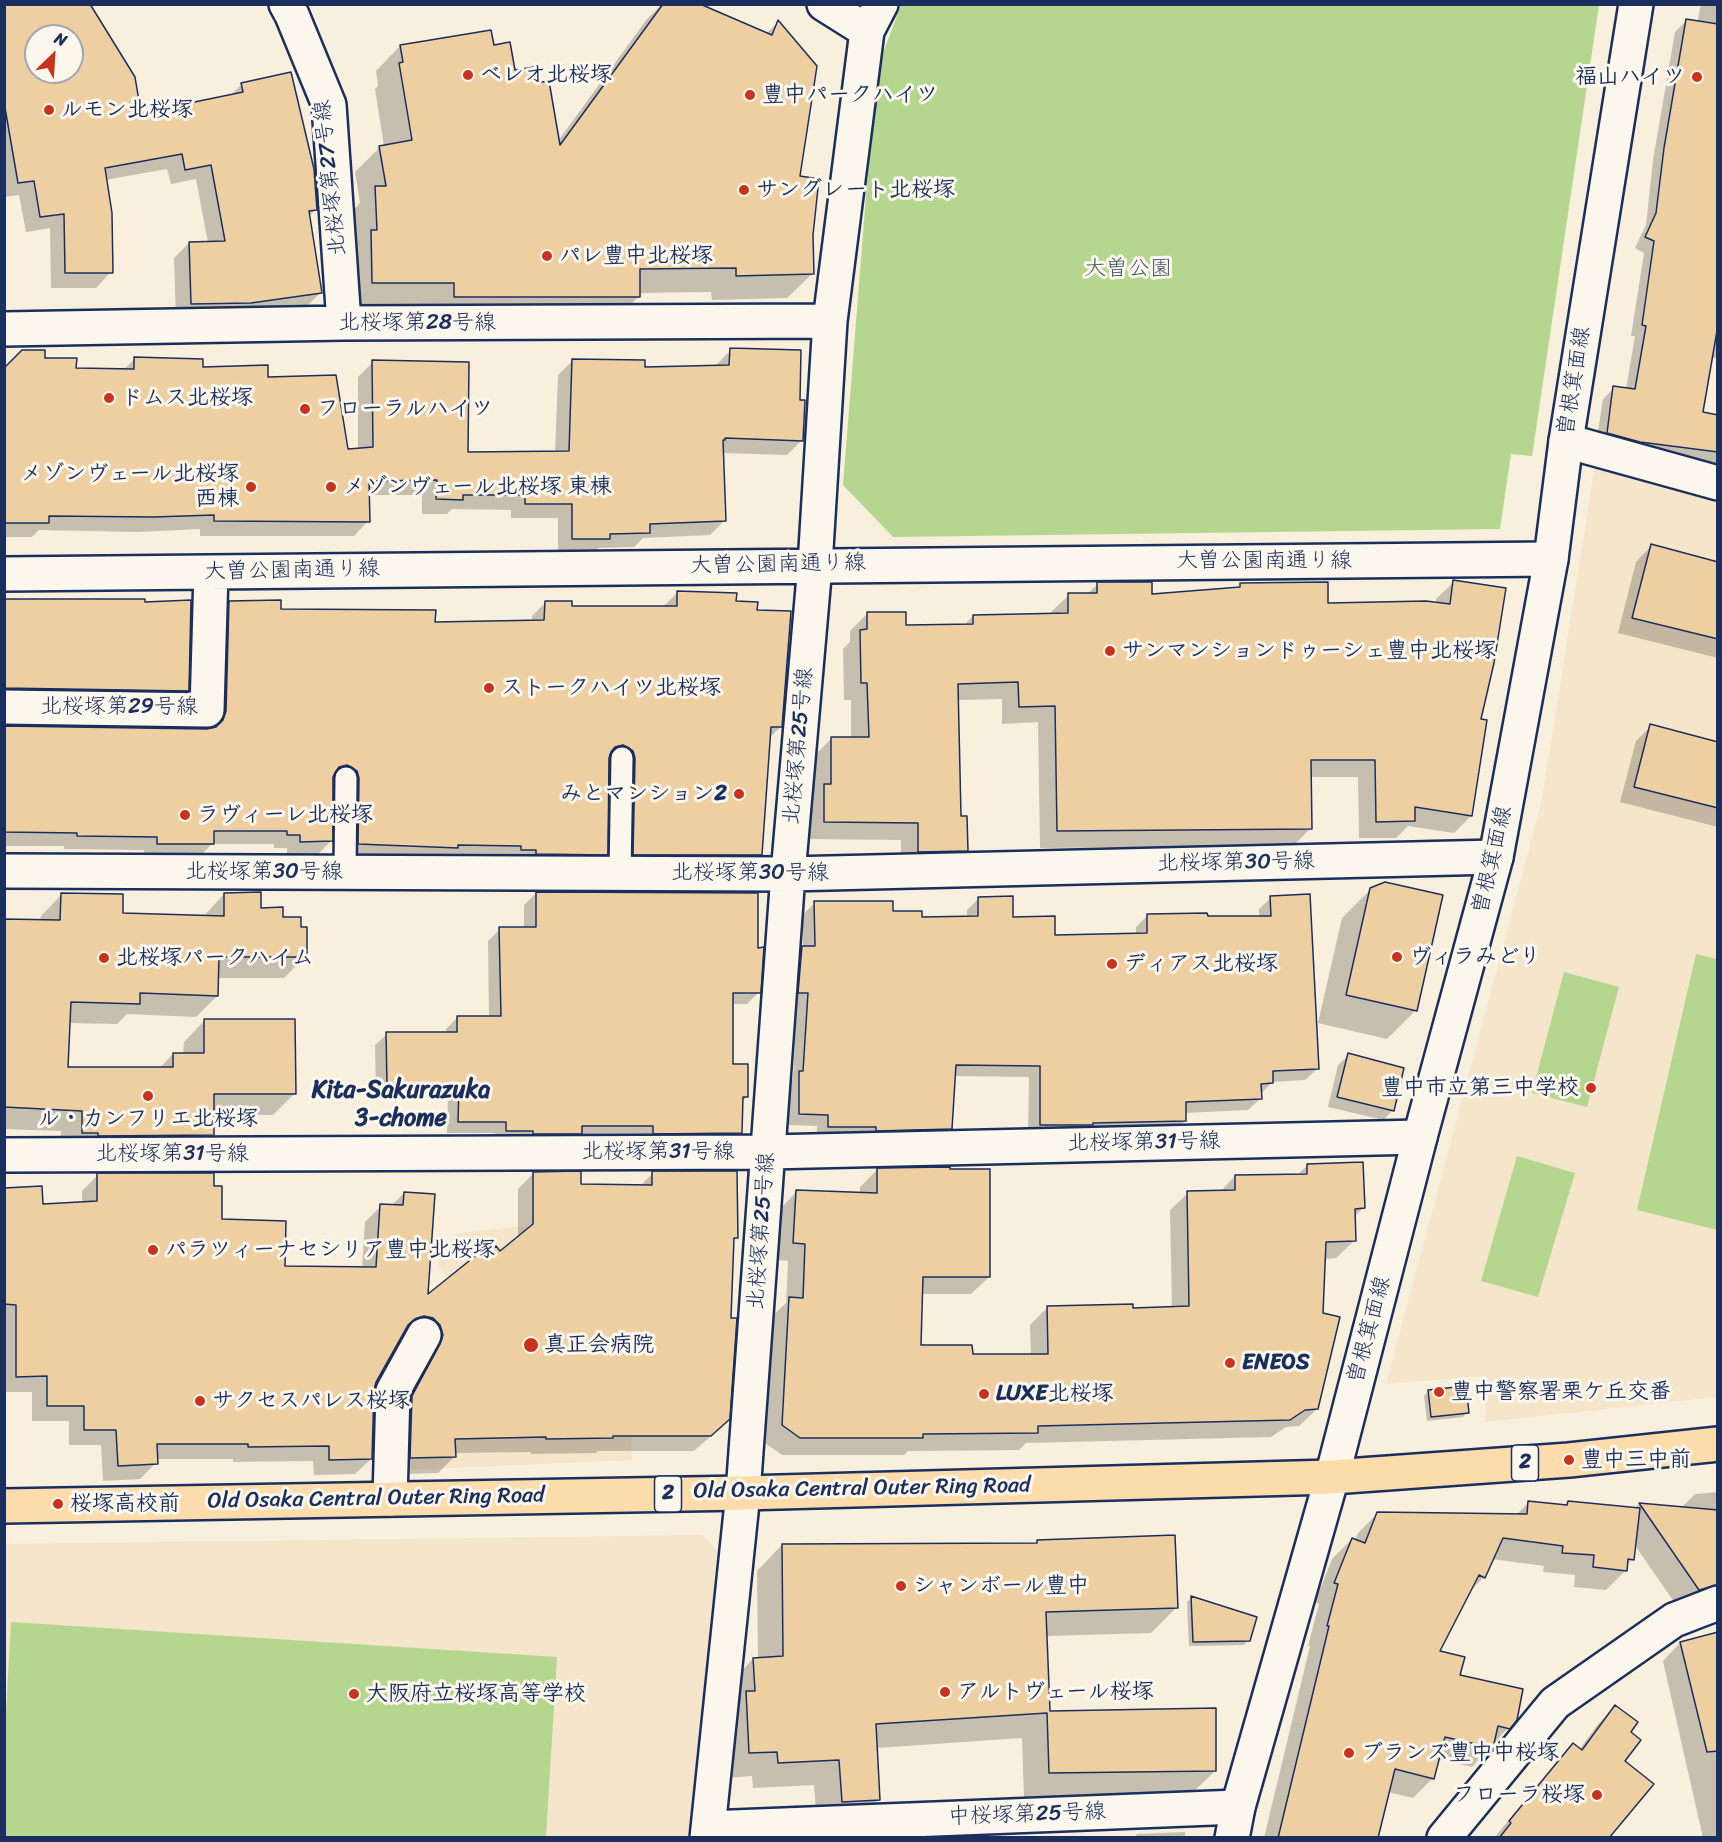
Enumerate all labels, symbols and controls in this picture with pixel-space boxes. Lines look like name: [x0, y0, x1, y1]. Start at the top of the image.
north arrow: [24, 24, 84, 84]
text: N: [50, 24, 72, 55]
place label: ベレオ北桜塚: [480, 62, 612, 88]
place label: 福山ハイツ: [1575, 64, 1685, 90]
marker: ベレオ北桜塚: [461, 68, 475, 82]
marker: 福山ハイツ: [1690, 70, 1704, 84]
place label: 豊中パークハイツ: [762, 82, 938, 108]
marker: 豊中パークハイツ: [743, 88, 757, 102]
place label: ルモン北桜塚: [61, 97, 193, 123]
street label: 北桜塚第27号線: [310, 98, 352, 258]
marker: ルモン北桜塚: [42, 103, 56, 117]
place label: サングレート北桜塚: [756, 177, 955, 203]
marker: サングレート北桜塚: [737, 183, 751, 197]
place label: パレ豊中北桜塚: [559, 243, 713, 269]
marker: パレ豊中北桜塚: [540, 249, 554, 263]
park label: 大曽公園: [1084, 256, 1172, 282]
street label: 北桜塚第28号線: [338, 310, 496, 336]
street label: 曽根箕面線: [1553, 325, 1597, 437]
place label: ドムス北桜塚: [121, 385, 253, 411]
marker: ドムス北桜塚: [102, 391, 116, 405]
place label: フローラルハイツ: [317, 396, 493, 422]
marker: フローラルハイツ: [298, 402, 312, 416]
place label: メゾンヴェール北桜塚 西棟: [20, 461, 239, 512]
place label: メゾンヴェール北桜塚 東棟: [343, 474, 611, 500]
marker: メゾンヴェール北桜塚 西棟: [244, 480, 258, 494]
marker: メゾンヴェール北桜塚 東棟: [324, 480, 338, 494]
street label: 大曽公園南通り線: [1176, 548, 1352, 574]
street label: 大曽公園南通り線: [690, 550, 866, 580]
street label: 大曽公園南通り線: [204, 556, 380, 586]
place label: サンマンションドゥーシェ豊中北桜塚: [1122, 638, 1496, 664]
marker: サンマンションドゥーシェ豊中北桜塚: [1103, 644, 1117, 658]
street label: 北桜塚第25号線: [779, 666, 819, 826]
place label: ストークハイツ北桜塚: [501, 675, 721, 701]
marker: ストークハイツ北桜塚: [482, 681, 496, 695]
street label: 北桜塚第29号線: [40, 694, 198, 720]
place label: みとマンション2: [560, 781, 727, 807]
marker: みとマンション2: [732, 787, 746, 801]
place label: ラヴィーレ北桜塚: [197, 802, 373, 828]
street label: 曽根箕面線: [1468, 803, 1518, 917]
marker: ラヴィーレ北桜塚: [178, 808, 192, 822]
street label: 北桜塚第30号線: [1157, 848, 1315, 878]
street label: 北桜塚第30号線: [185, 859, 343, 885]
street label: 北桜塚第30号線: [671, 860, 829, 886]
place label: ヴィラみどり: [1409, 944, 1541, 970]
place label: 北桜塚パークハイム: [116, 945, 314, 971]
marker: ヴィラみどり: [1390, 950, 1404, 964]
marker: 北桜塚パークハイム: [97, 951, 111, 965]
place label: ディアス北桜塚: [1124, 951, 1278, 977]
marker: ディアス北桜塚: [1105, 957, 1119, 971]
place label: 豊中市立第三中学校: [1381, 1075, 1579, 1101]
district label: Kita-Sakurazuka 3-chome: [312, 1077, 490, 1133]
marker: 豊中市立第三中学校: [1584, 1081, 1598, 1095]
marker: ル・カンフリエ北桜塚: [141, 1089, 155, 1103]
place label: ル・カンフリエ北桜塚: [38, 1106, 258, 1132]
street label: 北桜塚第31号線: [1067, 1128, 1221, 1158]
street label: 北桜塚第31号線: [581, 1139, 735, 1165]
street label: 北桜塚第31号線: [95, 1141, 249, 1167]
street label: 北桜塚第25号線: [743, 1151, 781, 1311]
place label: パラツィーナセシリア豊中北桜塚: [165, 1237, 495, 1263]
marker: パラツィーナセシリア豊中北桜塚: [146, 1243, 160, 1257]
street label: 曽根箕面線: [1343, 1273, 1397, 1387]
place label: 真正会病院: [544, 1332, 654, 1358]
marker: 真正会病院: [522, 1336, 540, 1354]
place label: ENEOS: [1242, 1350, 1310, 1376]
marker: ENEOS: [1223, 1356, 1237, 1370]
place label: 豊中警察署栗ケ丘交番: [1451, 1379, 1671, 1405]
place label: LUXE北桜塚: [996, 1381, 1113, 1407]
marker: 豊中警察署栗ケ丘交番: [1432, 1385, 1446, 1399]
marker: LUXE北桜塚: [977, 1387, 991, 1401]
place label: サクセスパレス桜塚: [212, 1388, 410, 1414]
marker: サクセスパレス桜塚: [193, 1394, 207, 1408]
road number: 2: [1512, 1445, 1538, 1481]
place label: 豊中三中前: [1581, 1447, 1691, 1473]
marker: 豊中三中前: [1562, 1453, 1576, 1467]
street label: Old Osaka Central Outer Ring Road: [693, 1473, 1031, 1505]
road number: 2: [654, 1476, 682, 1512]
street label: Old Osaka Central Outer Ring Road: [207, 1483, 545, 1515]
place label: 桜塚高校前: [70, 1491, 180, 1517]
marker: 桜塚高校前: [51, 1497, 65, 1511]
place label: シャンボール豊中: [913, 1573, 1089, 1599]
marker: シャンボール豊中: [894, 1579, 908, 1593]
place label: アルトヴェール桜塚: [957, 1679, 1154, 1705]
place label: 大阪府立桜塚高等学校: [366, 1681, 586, 1707]
marker: アルトヴェール桜塚: [938, 1685, 952, 1699]
marker: 大阪府立桜塚高等学校: [347, 1687, 361, 1701]
place label: ブランズ豊中中桜塚: [1361, 1740, 1559, 1766]
marker: ブランズ豊中中桜塚: [1342, 1746, 1356, 1760]
place label: フローラ桜塚: [1453, 1782, 1585, 1808]
marker: フローラ桜塚: [1590, 1788, 1604, 1802]
street label: 中桜塚第25号線: [948, 1799, 1106, 1831]

